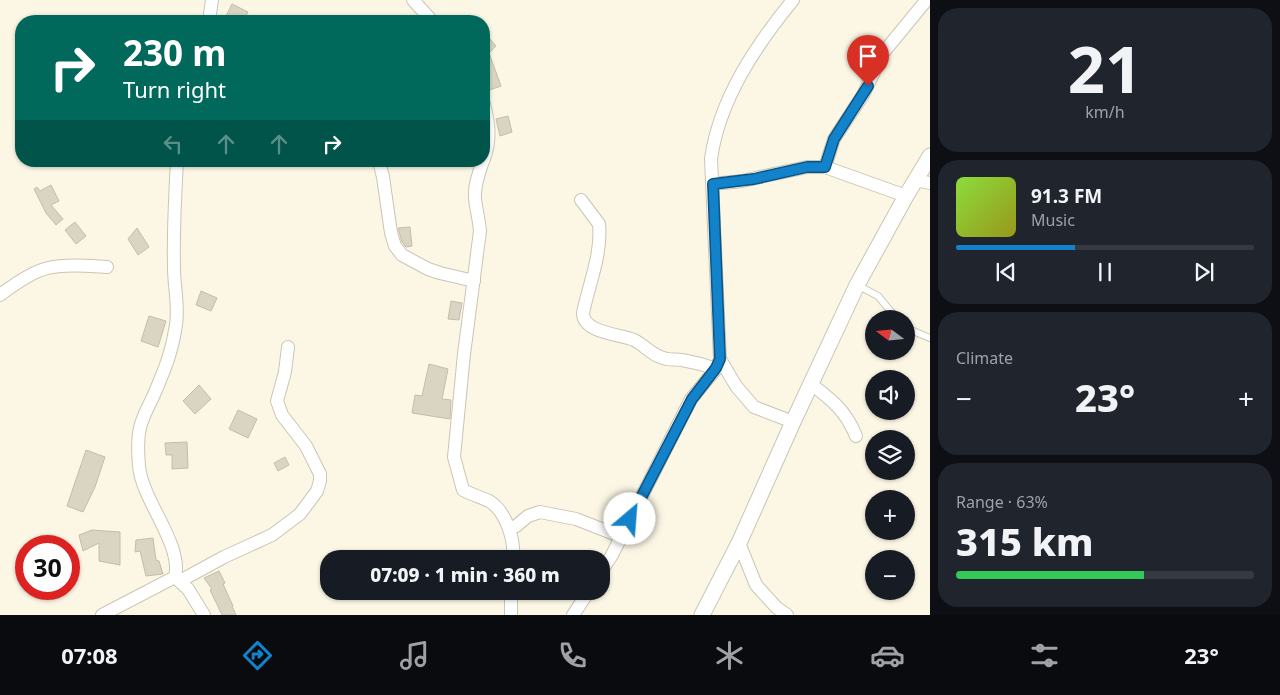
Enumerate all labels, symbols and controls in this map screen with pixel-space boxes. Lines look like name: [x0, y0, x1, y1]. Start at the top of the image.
text: 21: [1068, 24, 1142, 112]
text: 230 m: [123, 29, 226, 76]
icon: right: [40, 35, 105, 100]
pin: [847, 35, 889, 86]
icon: arrive: [854, 42, 882, 70]
text: Turn right: [123, 74, 226, 104]
text: km/h: [1085, 101, 1125, 123]
icon: left: [159, 130, 187, 158]
icon: ahead: [212, 130, 240, 158]
icon: ahead: [265, 130, 293, 158]
icon: right: [318, 130, 346, 158]
text: 91.3 FM: [1031, 183, 1102, 209]
text: Music: [1031, 209, 1075, 231]
icon: previous: [992, 258, 1020, 286]
icon: pause: [1091, 258, 1119, 286]
icon: next: [1190, 258, 1218, 286]
north arrow: [865, 310, 915, 360]
map controls: [865, 310, 915, 600]
text: Climate: [956, 347, 1013, 369]
button: sound: [865, 370, 915, 420]
text: 23°: [1075, 371, 1135, 423]
text: −: [956, 379, 972, 417]
text: +: [1238, 379, 1254, 417]
button: layers: [865, 430, 915, 480]
button: +: [865, 490, 915, 540]
text: Range · 63%: [956, 491, 1048, 513]
position arrow: [603, 492, 655, 544]
text: 315 km: [956, 515, 1094, 567]
speed limit sign: 30: [15, 535, 80, 600]
button: −: [865, 550, 915, 600]
text: 07:09 · 1 min · 360 m: [370, 562, 560, 588]
icon: directions: [240, 638, 275, 673]
icon: music: [397, 638, 432, 673]
icon: phone: [555, 638, 590, 673]
icon: climate: [712, 638, 747, 673]
icon: car: [870, 638, 905, 673]
icon: filters: [1027, 638, 1062, 673]
text: 07:08: [61, 640, 118, 670]
text: 23°: [1184, 640, 1219, 670]

